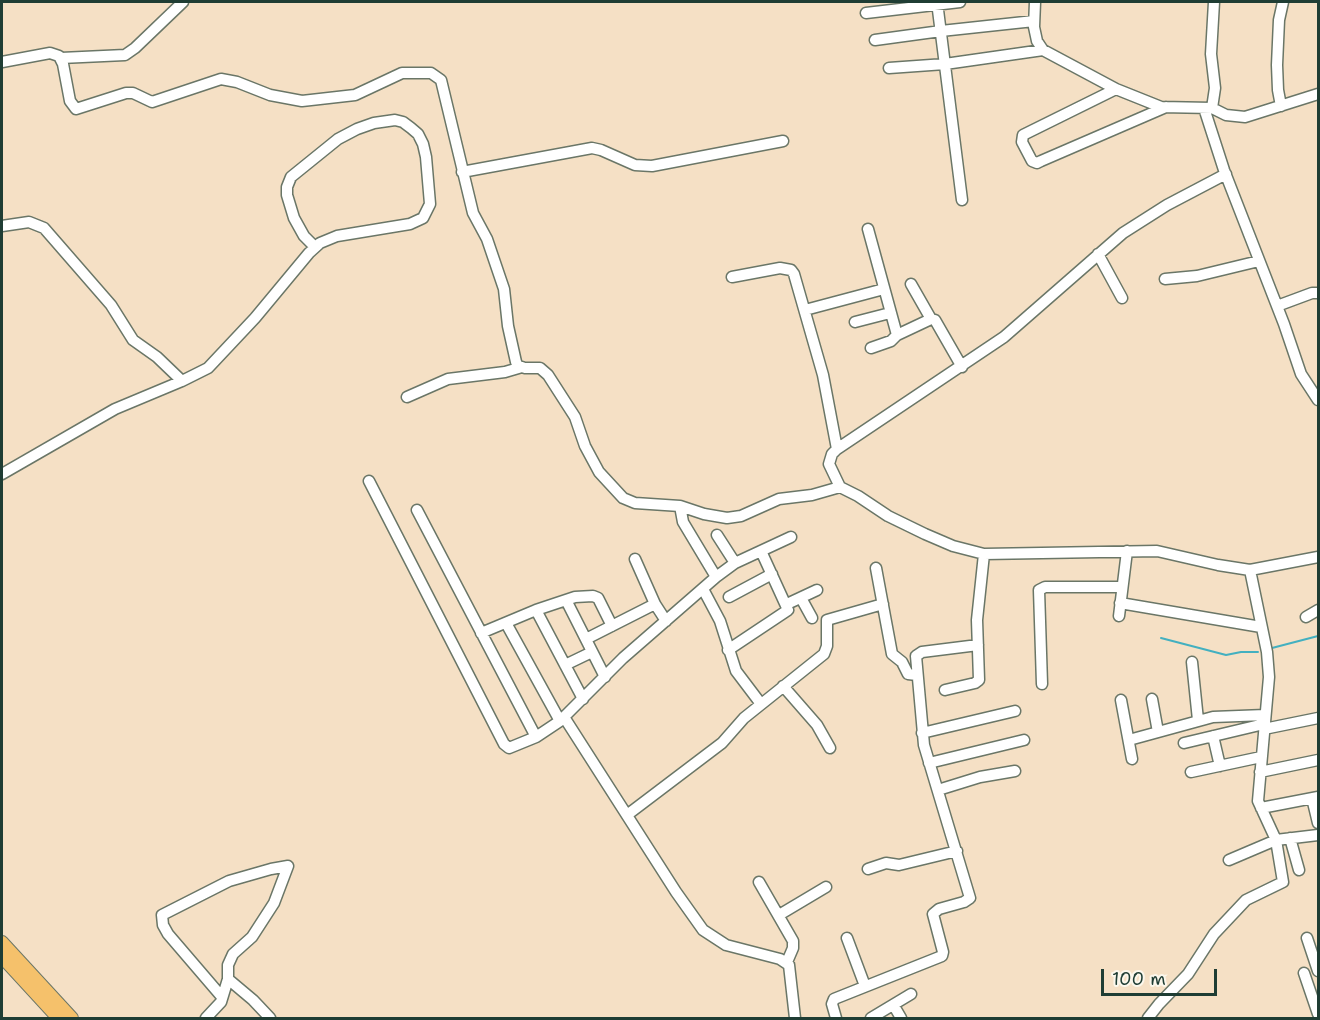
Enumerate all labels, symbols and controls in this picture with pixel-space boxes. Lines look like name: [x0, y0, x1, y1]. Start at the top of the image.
scale bar: [1104, 957, 1220, 995]
text: 100 m: [1112, 967, 1166, 991]

